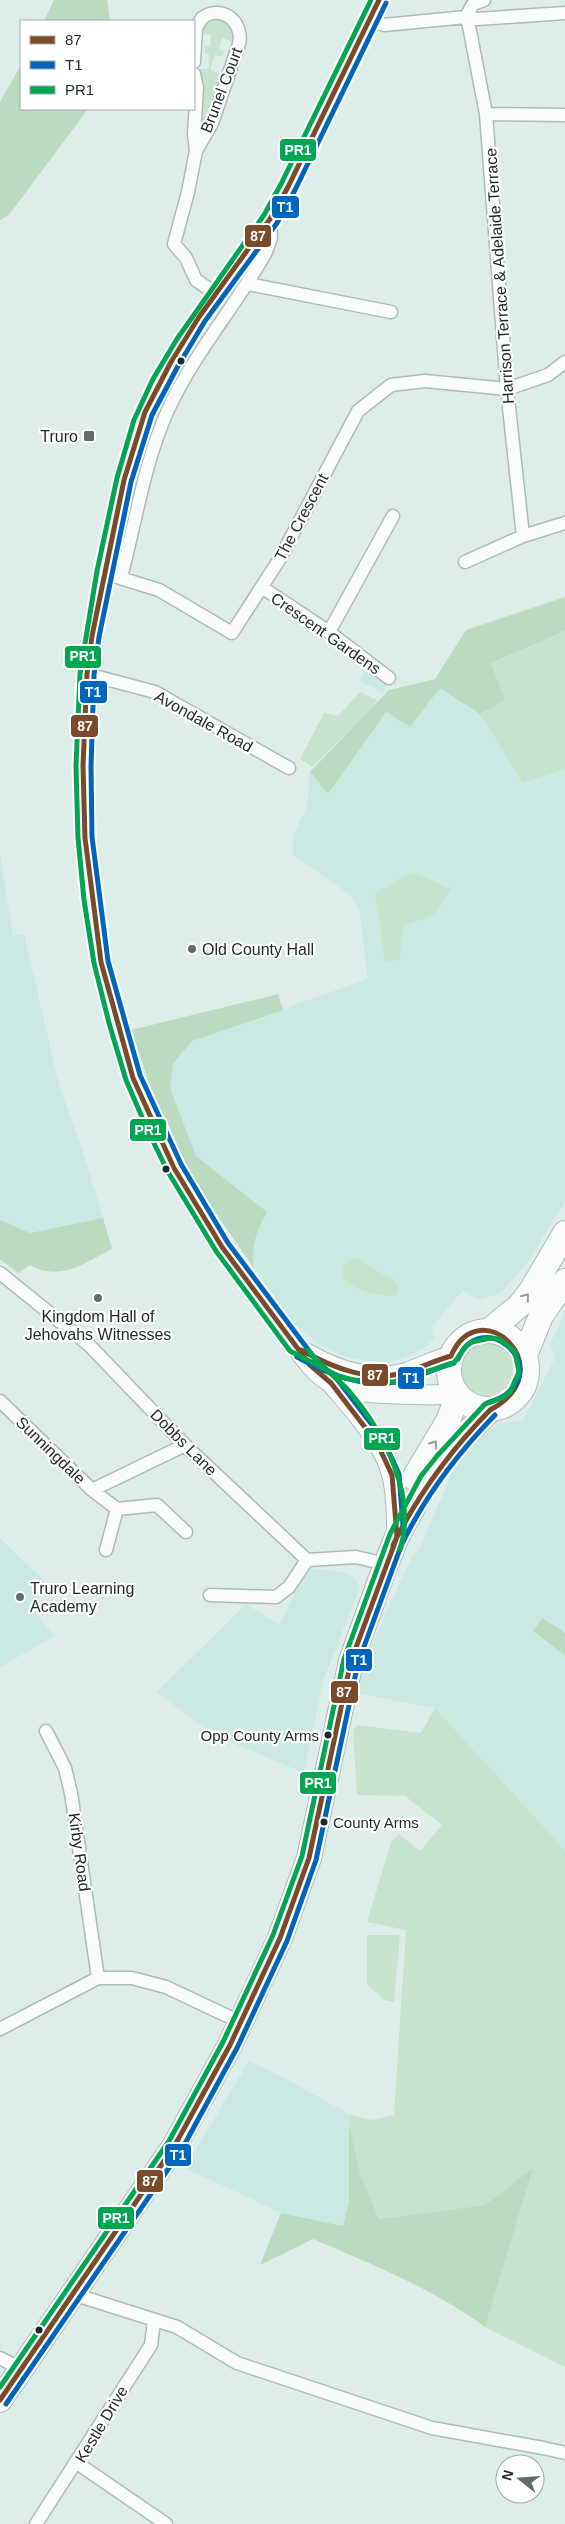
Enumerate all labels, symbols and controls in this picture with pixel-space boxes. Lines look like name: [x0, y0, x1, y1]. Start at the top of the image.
legend: [20, 20, 195, 110]
text: 87: [65, 31, 82, 48]
street label: Brunel Court: [197, 45, 246, 135]
text: T1: [65, 56, 83, 73]
text: PR1: [65, 81, 94, 98]
line badge: PR1: [279, 138, 317, 162]
text: PR1: [284, 142, 312, 158]
street label: Harrison Terrace & Adelaide Terrace: [482, 147, 517, 404]
line badge: T1: [271, 195, 300, 219]
text: T1: [277, 199, 293, 215]
line badge: 87: [244, 224, 272, 248]
text: 87: [250, 228, 266, 244]
unlabelled marker: [176, 356, 186, 366]
place label: Truro: [40, 428, 78, 445]
marker: Truro: [82, 429, 96, 443]
street label: The Crescent: [271, 470, 332, 564]
street label: Crescent Gardens: [268, 589, 384, 678]
line badge: PR1: [64, 645, 102, 669]
text: PR1: [69, 648, 97, 664]
line badge: T1: [79, 680, 108, 704]
text: T1: [85, 684, 101, 700]
street label: Avondale Road: [152, 688, 256, 755]
line badge: 87: [70, 714, 99, 738]
text: 87: [77, 718, 93, 734]
place label: Old County Hall: [202, 941, 314, 958]
marker: Old County Hall: [186, 943, 198, 955]
line badge: PR1: [129, 1118, 167, 1142]
text: PR1: [134, 1122, 162, 1138]
unlabelled marker: [161, 1164, 171, 1174]
marker: Kingdom Hall of Jehovahs Witnesses: [92, 1292, 104, 1304]
one-way arrow: [520, 1294, 528, 1303]
place label: Kingdom Hall of Jehovahs Witnesses: [25, 1308, 171, 1343]
line badge: 87: [361, 1363, 389, 1387]
line badge: T1: [397, 1366, 425, 1390]
text: 87: [367, 1367, 383, 1383]
text: T1: [403, 1370, 419, 1386]
street label: Dobbs Lane: [147, 1406, 220, 1479]
street label: Sunningdale: [13, 1413, 89, 1487]
line badge: PR1: [363, 1427, 401, 1451]
text: PR1: [368, 1430, 396, 1446]
one-way arrow: [428, 1440, 437, 1450]
place label: Truro Learning Academy: [30, 1580, 134, 1615]
marker: Truro Learning Academy: [14, 1591, 26, 1603]
line badge: T1: [345, 1648, 373, 1672]
text: T1: [351, 1652, 367, 1668]
line badge: 87: [330, 1680, 359, 1704]
text: 87: [336, 1684, 352, 1700]
place label: Opp County Arms: [201, 1727, 319, 1744]
marker: Opp County Arms: [323, 1730, 333, 1740]
line badge: PR1: [299, 1771, 337, 1795]
text: PR1: [304, 1775, 332, 1791]
street label: Kirby Road: [66, 1812, 93, 1892]
place label: County Arms: [333, 1814, 419, 1831]
marker: County Arms: [319, 1817, 329, 1827]
line badge: T1: [164, 2143, 192, 2167]
text: T1: [170, 2147, 186, 2163]
line badge: 87: [136, 2169, 164, 2193]
text: 87: [142, 2173, 158, 2189]
line badge: PR1: [97, 2206, 135, 2230]
text: PR1: [102, 2210, 130, 2226]
unlabelled marker: [34, 2325, 44, 2335]
street label: Kestle Drive: [72, 2383, 131, 2466]
north arrow: [495, 2454, 545, 2504]
text: N: [498, 2468, 517, 2482]

